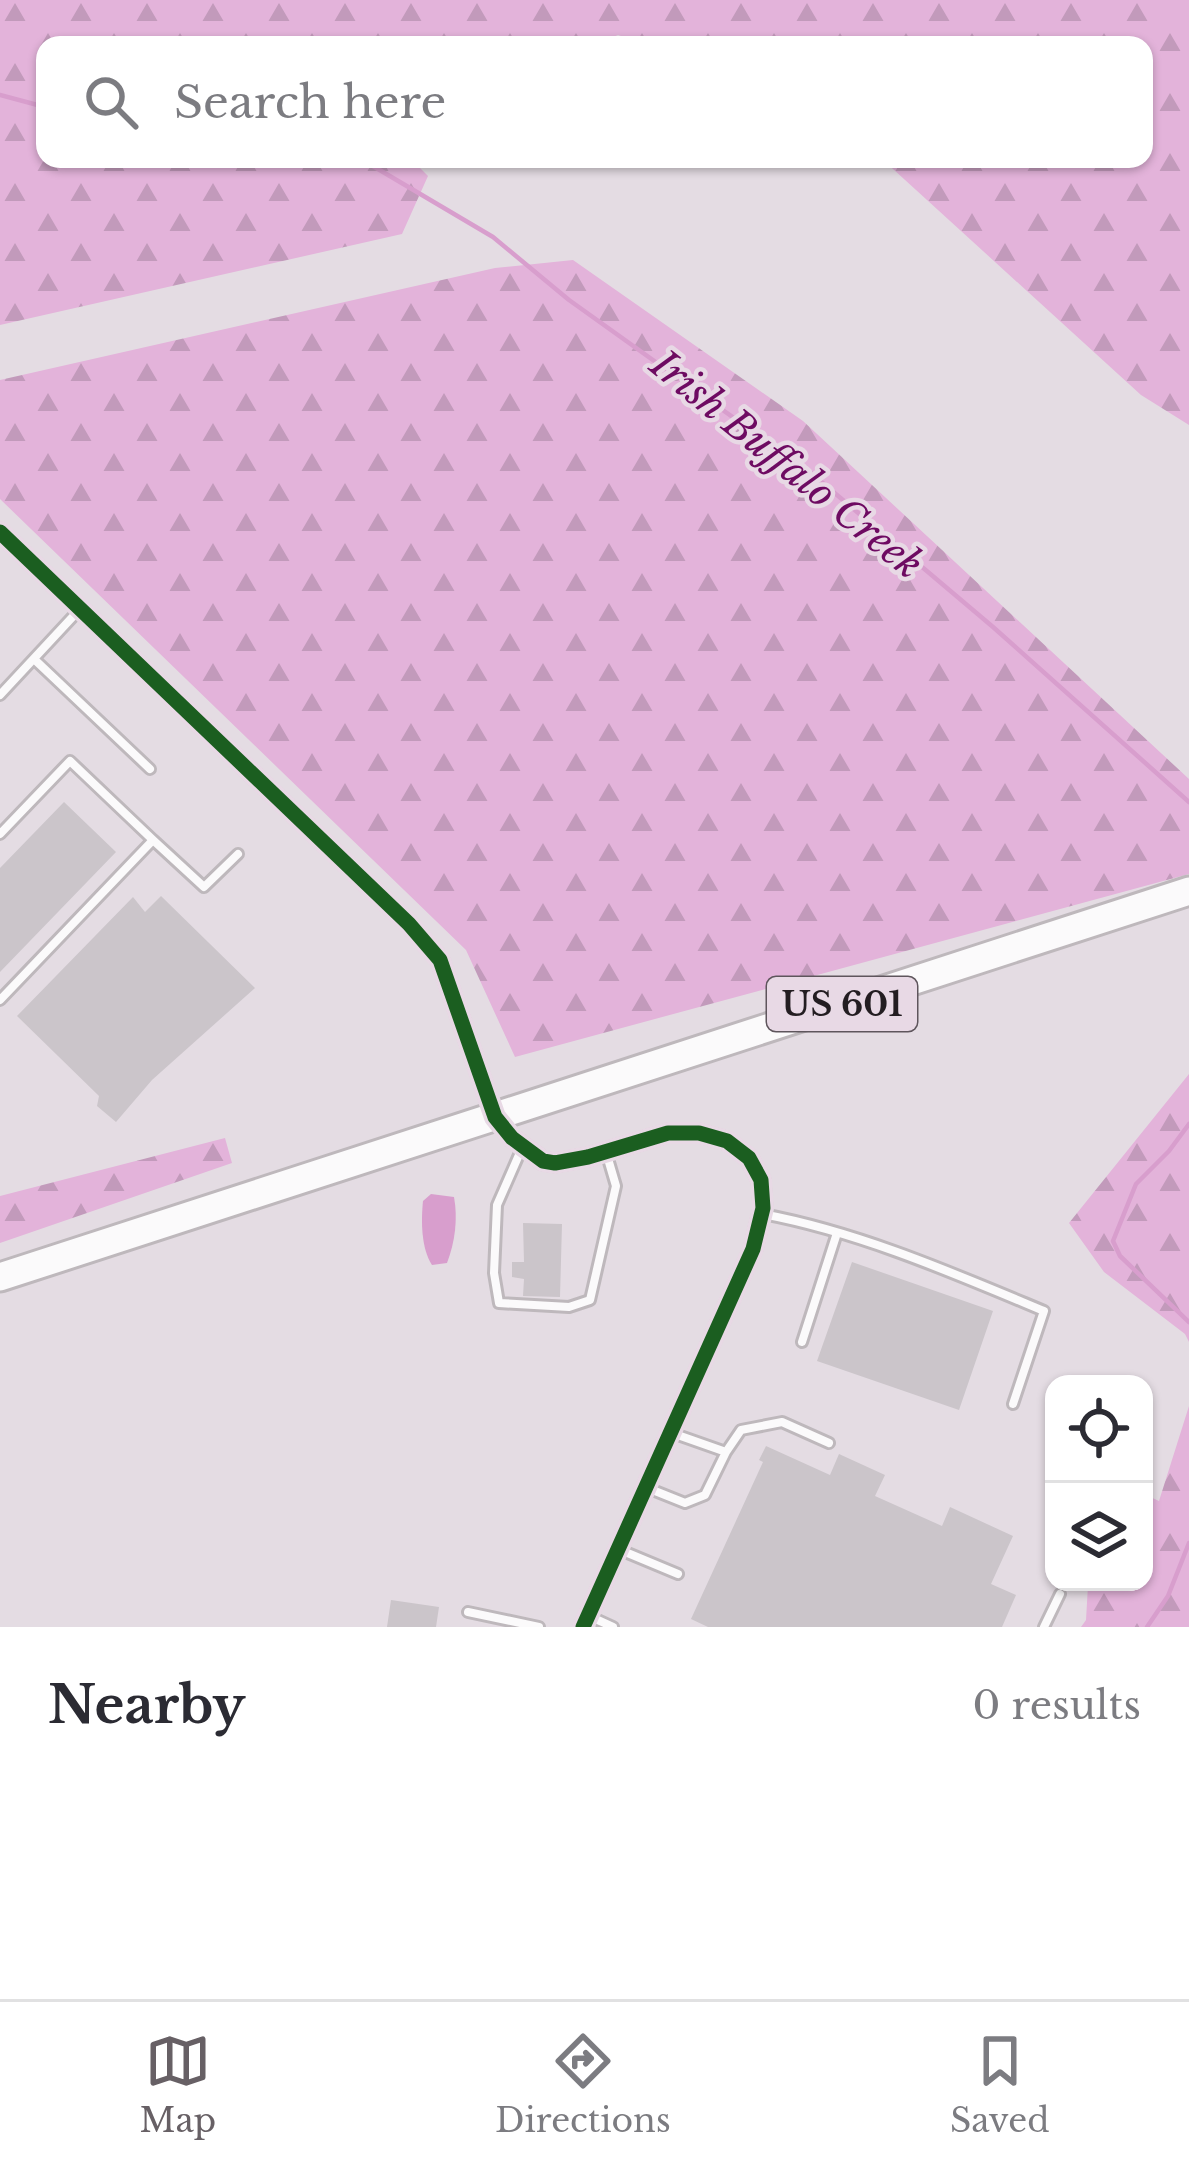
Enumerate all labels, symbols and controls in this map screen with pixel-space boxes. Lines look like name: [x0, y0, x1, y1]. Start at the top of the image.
search box: [36, 36, 1153, 168]
icon: search: [78, 69, 144, 135]
text: Search here: [174, 74, 446, 130]
water label: Irish Buffalo Creek: [639, 338, 933, 589]
road number: US 601: [767, 977, 917, 1031]
map controls: [1045, 1375, 1153, 1591]
button: locate: [1045, 1375, 1153, 1483]
button: layers: [1045, 1483, 1153, 1591]
text: Nearby: [48, 1674, 245, 1737]
text: 0 results: [972, 1681, 1141, 1730]
tab: Map: [140, 2028, 216, 2141]
tab: Directions: [495, 2028, 671, 2141]
tab: Saved: [950, 2028, 1049, 2141]

